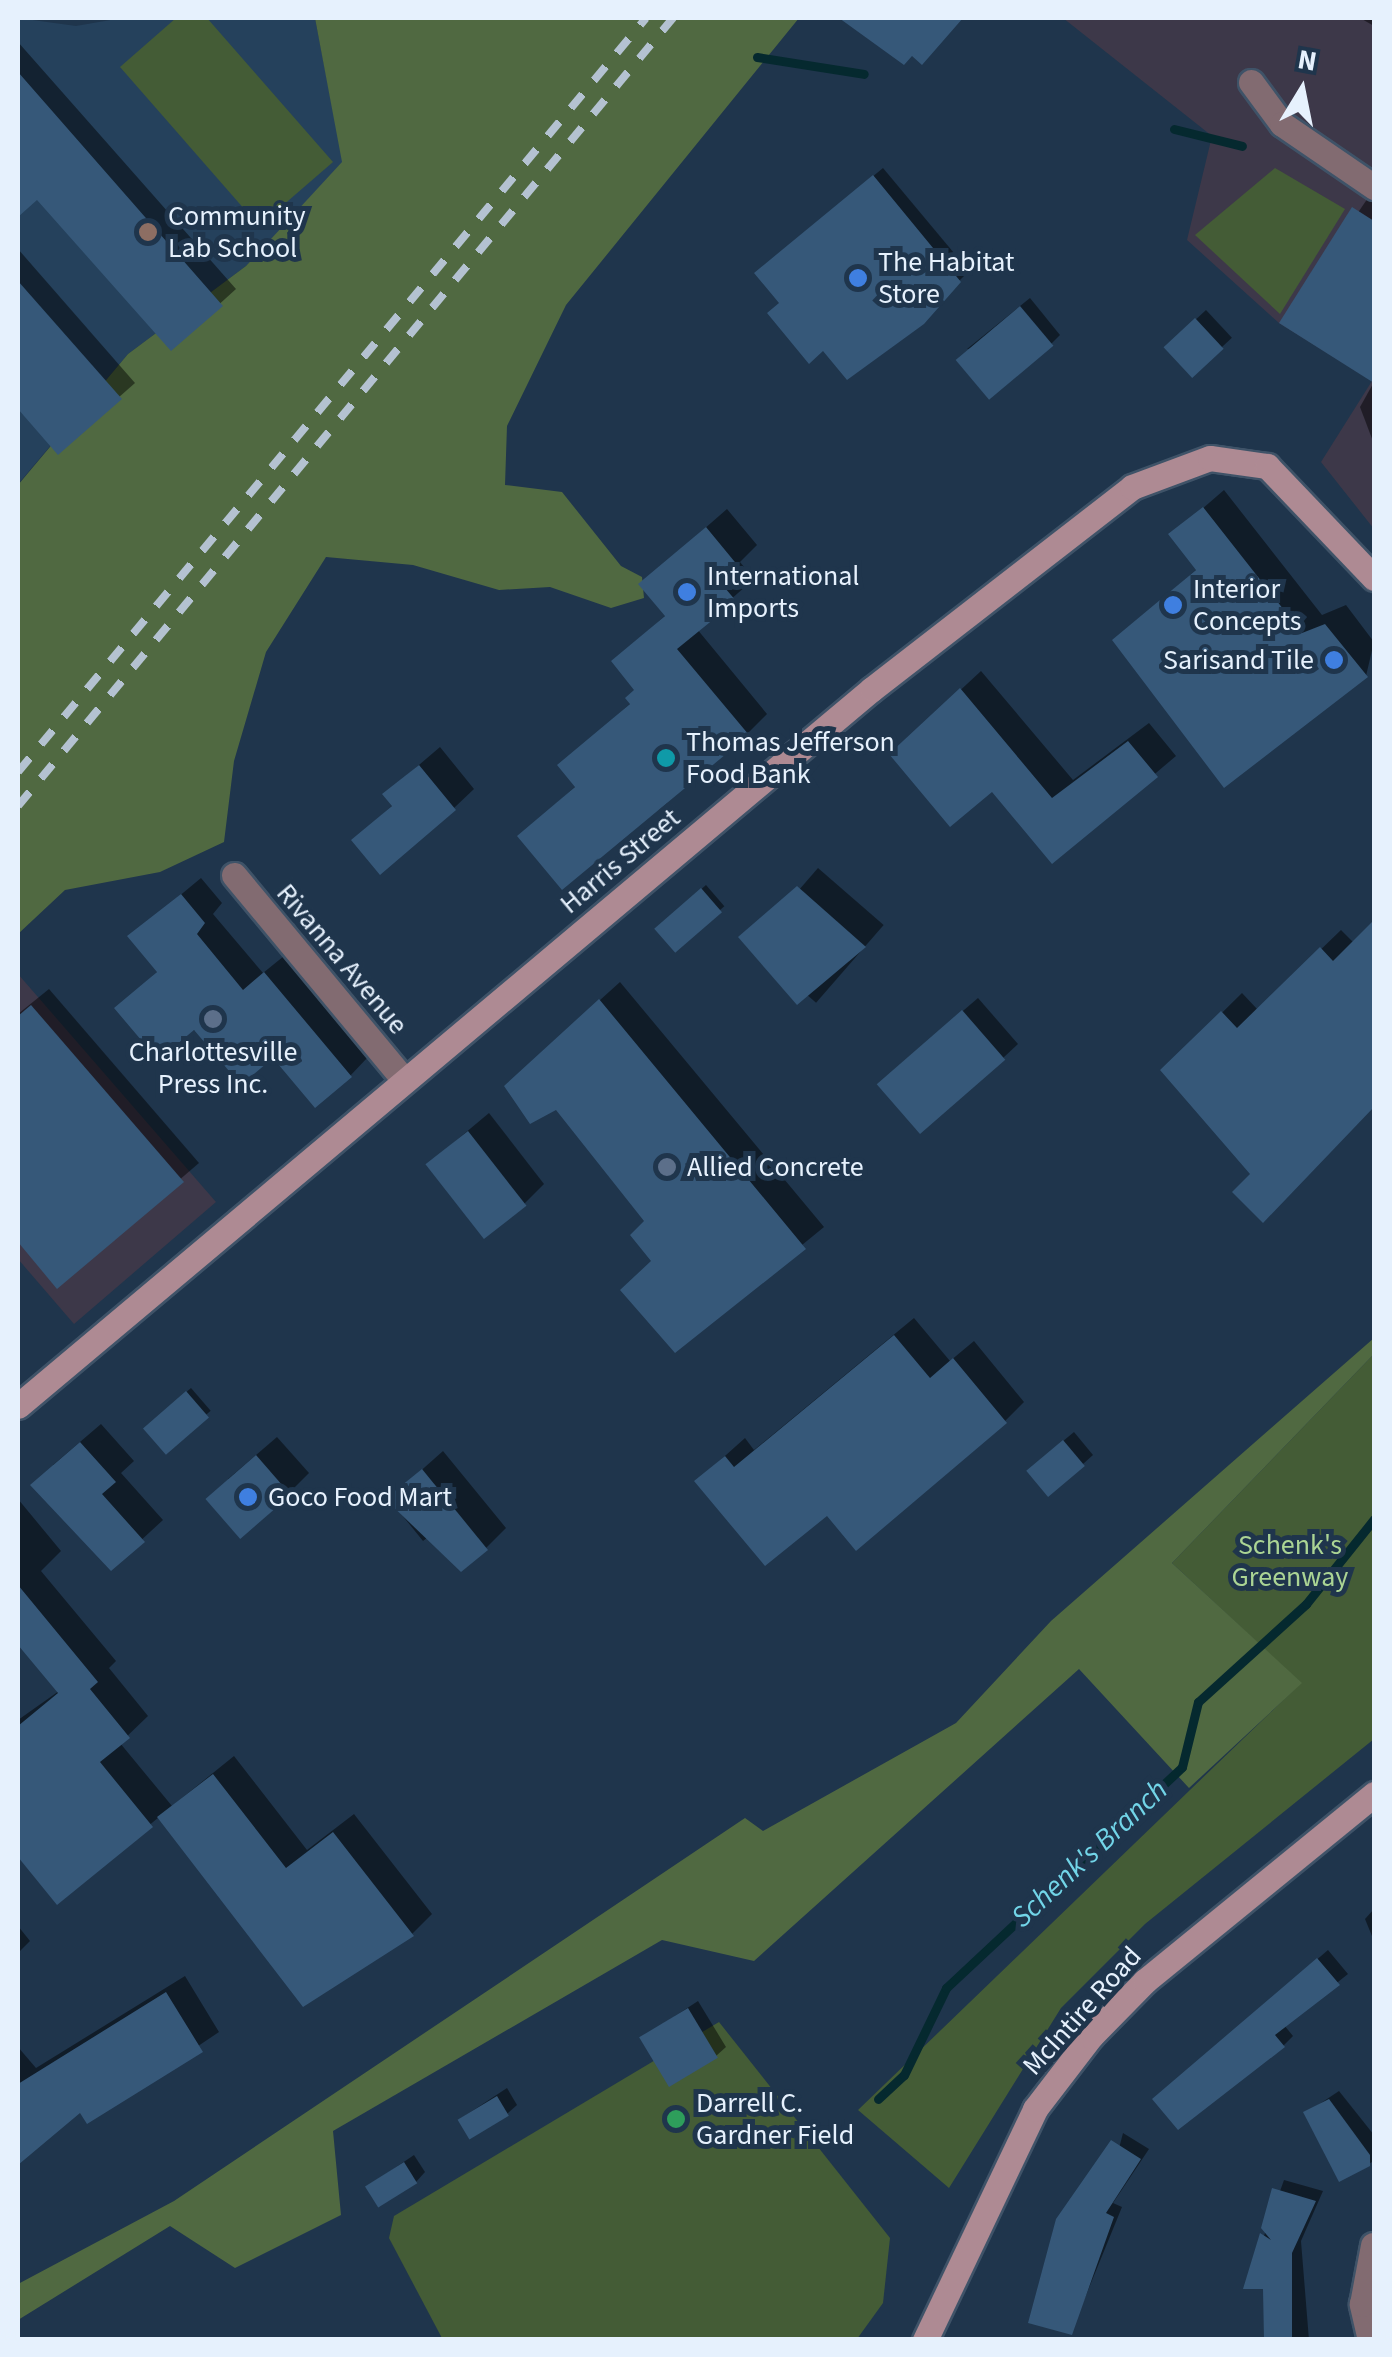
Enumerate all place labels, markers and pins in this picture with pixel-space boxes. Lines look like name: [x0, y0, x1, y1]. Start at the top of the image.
place label: Community Lab School: [168, 199, 306, 265]
marker: Community Lab School: [137, 221, 159, 243]
place label: The Habitat Store: [878, 245, 1015, 311]
marker: The Habitat Store: [847, 267, 869, 289]
place label: International Imports: [707, 559, 860, 625]
place label: Interior Concepts: [1193, 572, 1302, 638]
marker: International Imports: [676, 581, 698, 603]
marker: Interior Concepts: [1162, 594, 1184, 616]
place label: Sarisand Tile: [1163, 643, 1314, 677]
marker: Sarisand Tile: [1323, 649, 1345, 671]
place label: Thomas Jefferson Food Bank: [686, 725, 895, 791]
marker: Thomas Jefferson Food Bank: [655, 747, 677, 769]
marker: Charlottesville Press Inc.: [202, 1008, 224, 1030]
place label: Charlottesville Press Inc.: [129, 1035, 297, 1101]
place label: Allied Concrete: [687, 1150, 864, 1184]
marker: Allied Concrete: [656, 1156, 678, 1178]
place label: Goco Food Mart: [268, 1480, 452, 1514]
marker: Goco Food Mart: [237, 1486, 259, 1508]
place label: Darrell C. Gardner Field: [696, 2086, 854, 2152]
marker: Darrell C. Gardner Field: [665, 2108, 687, 2130]

